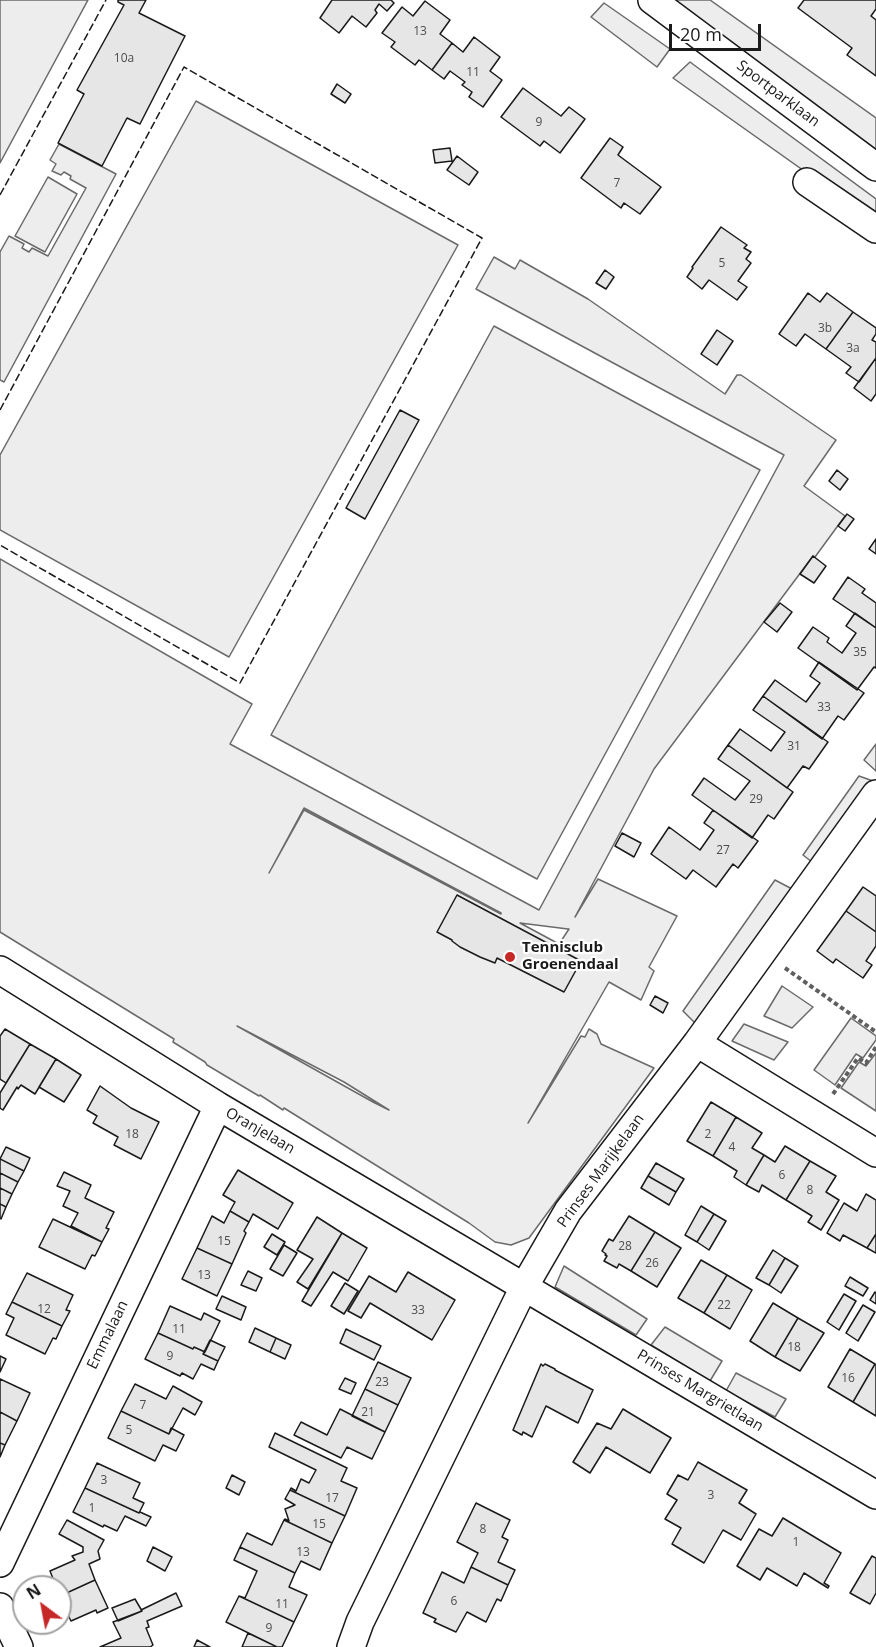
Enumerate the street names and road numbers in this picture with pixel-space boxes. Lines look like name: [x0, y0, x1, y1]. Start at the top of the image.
street label: Sportparklaan: [733, 57, 823, 131]
street label: Oranjelaan: [222, 1104, 298, 1158]
street label: Prinses Marijkelaan: [554, 1111, 648, 1231]
street label: Emmalaan: [84, 1298, 132, 1372]
street label: Prinses Margrietlaan: [634, 1346, 766, 1436]

